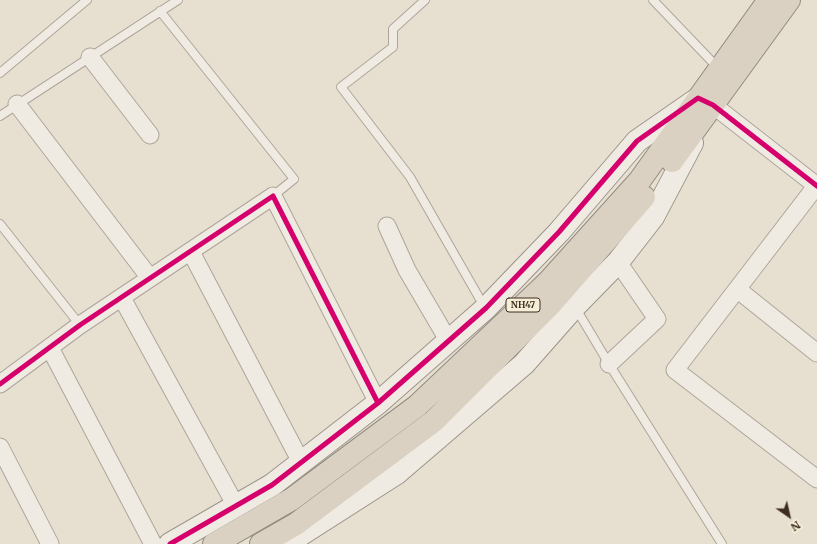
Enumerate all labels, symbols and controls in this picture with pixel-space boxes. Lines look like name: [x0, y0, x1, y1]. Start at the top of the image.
road number: NH47: [506, 298, 540, 312]
north arrow: [769, 496, 809, 536]
text: N: [788, 518, 803, 534]

